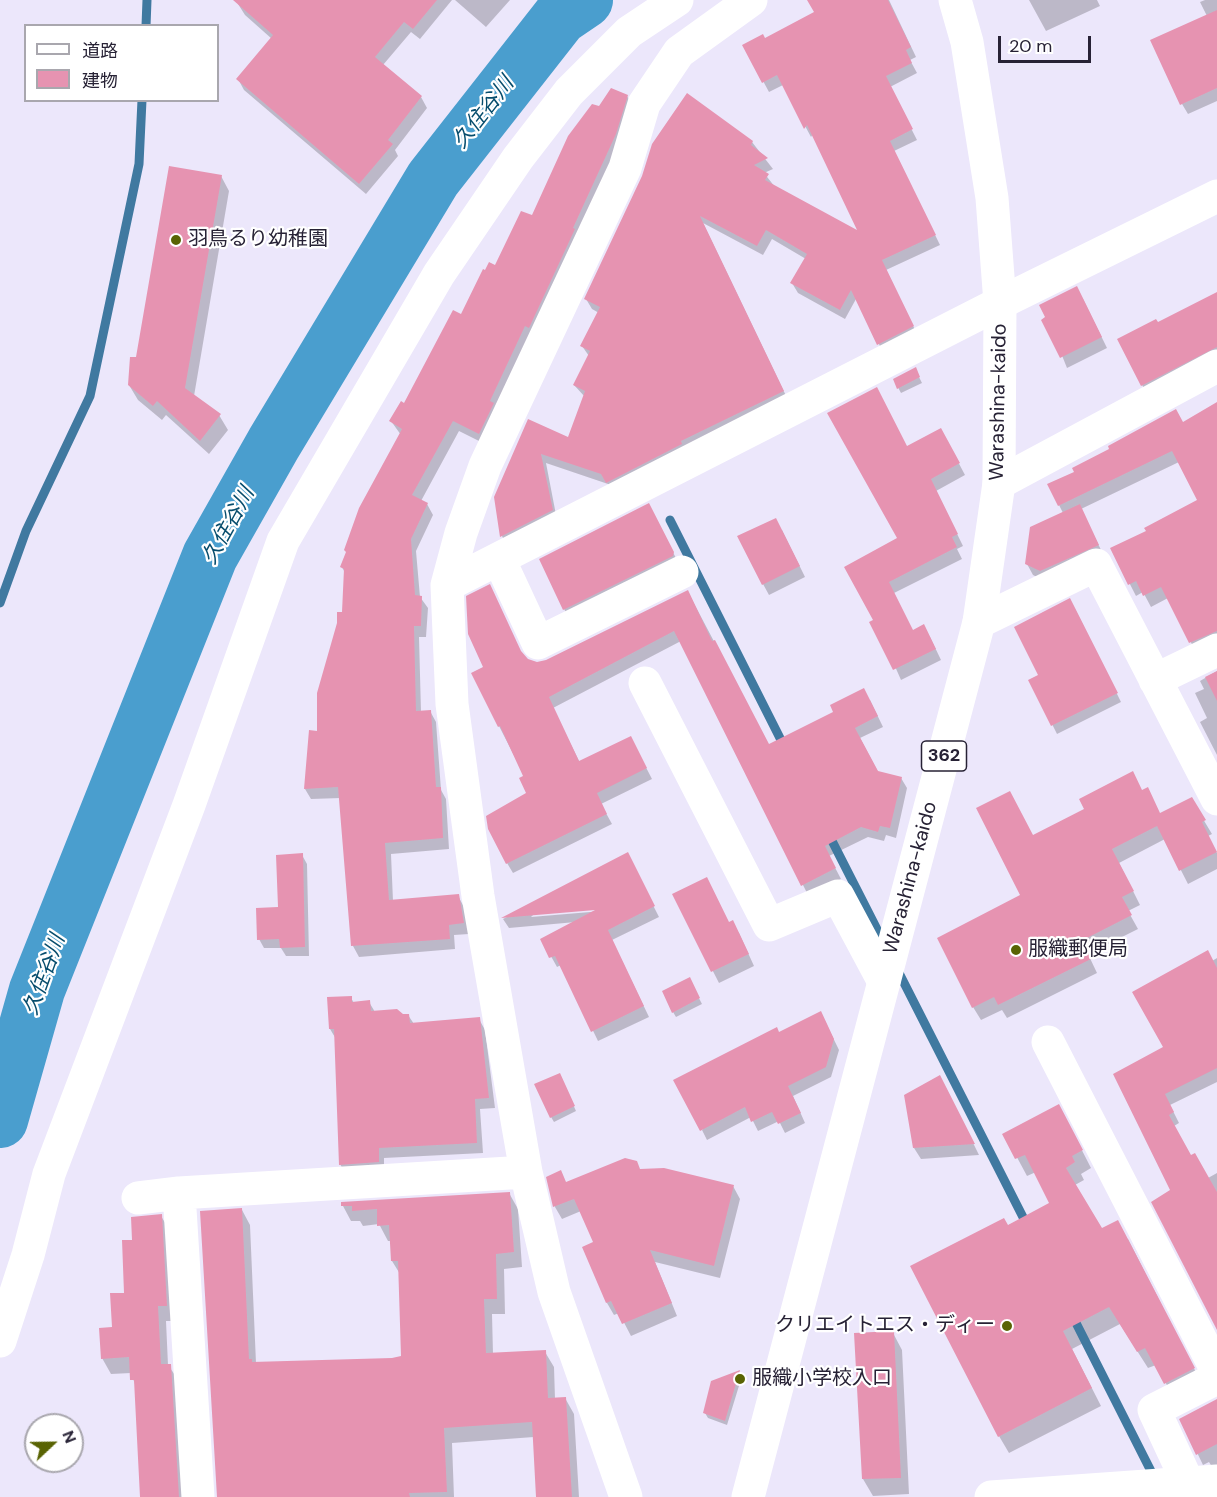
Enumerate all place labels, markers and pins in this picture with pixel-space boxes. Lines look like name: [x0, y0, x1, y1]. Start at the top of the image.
place label: 羽鳥るり幼稚園: [188, 228, 328, 252]
marker: 羽鳥るり幼稚園: [169, 233, 183, 247]
place label: 服織郵便局: [1028, 938, 1128, 962]
marker: 服織郵便局: [1009, 943, 1023, 957]
place label: クリエイトエス・ディー: [775, 1314, 995, 1338]
marker: クリエイトエス・ディー: [1000, 1319, 1014, 1333]
place label: 服織小学校入口: [752, 1367, 892, 1391]
marker: 服織小学校入口: [733, 1372, 747, 1386]

